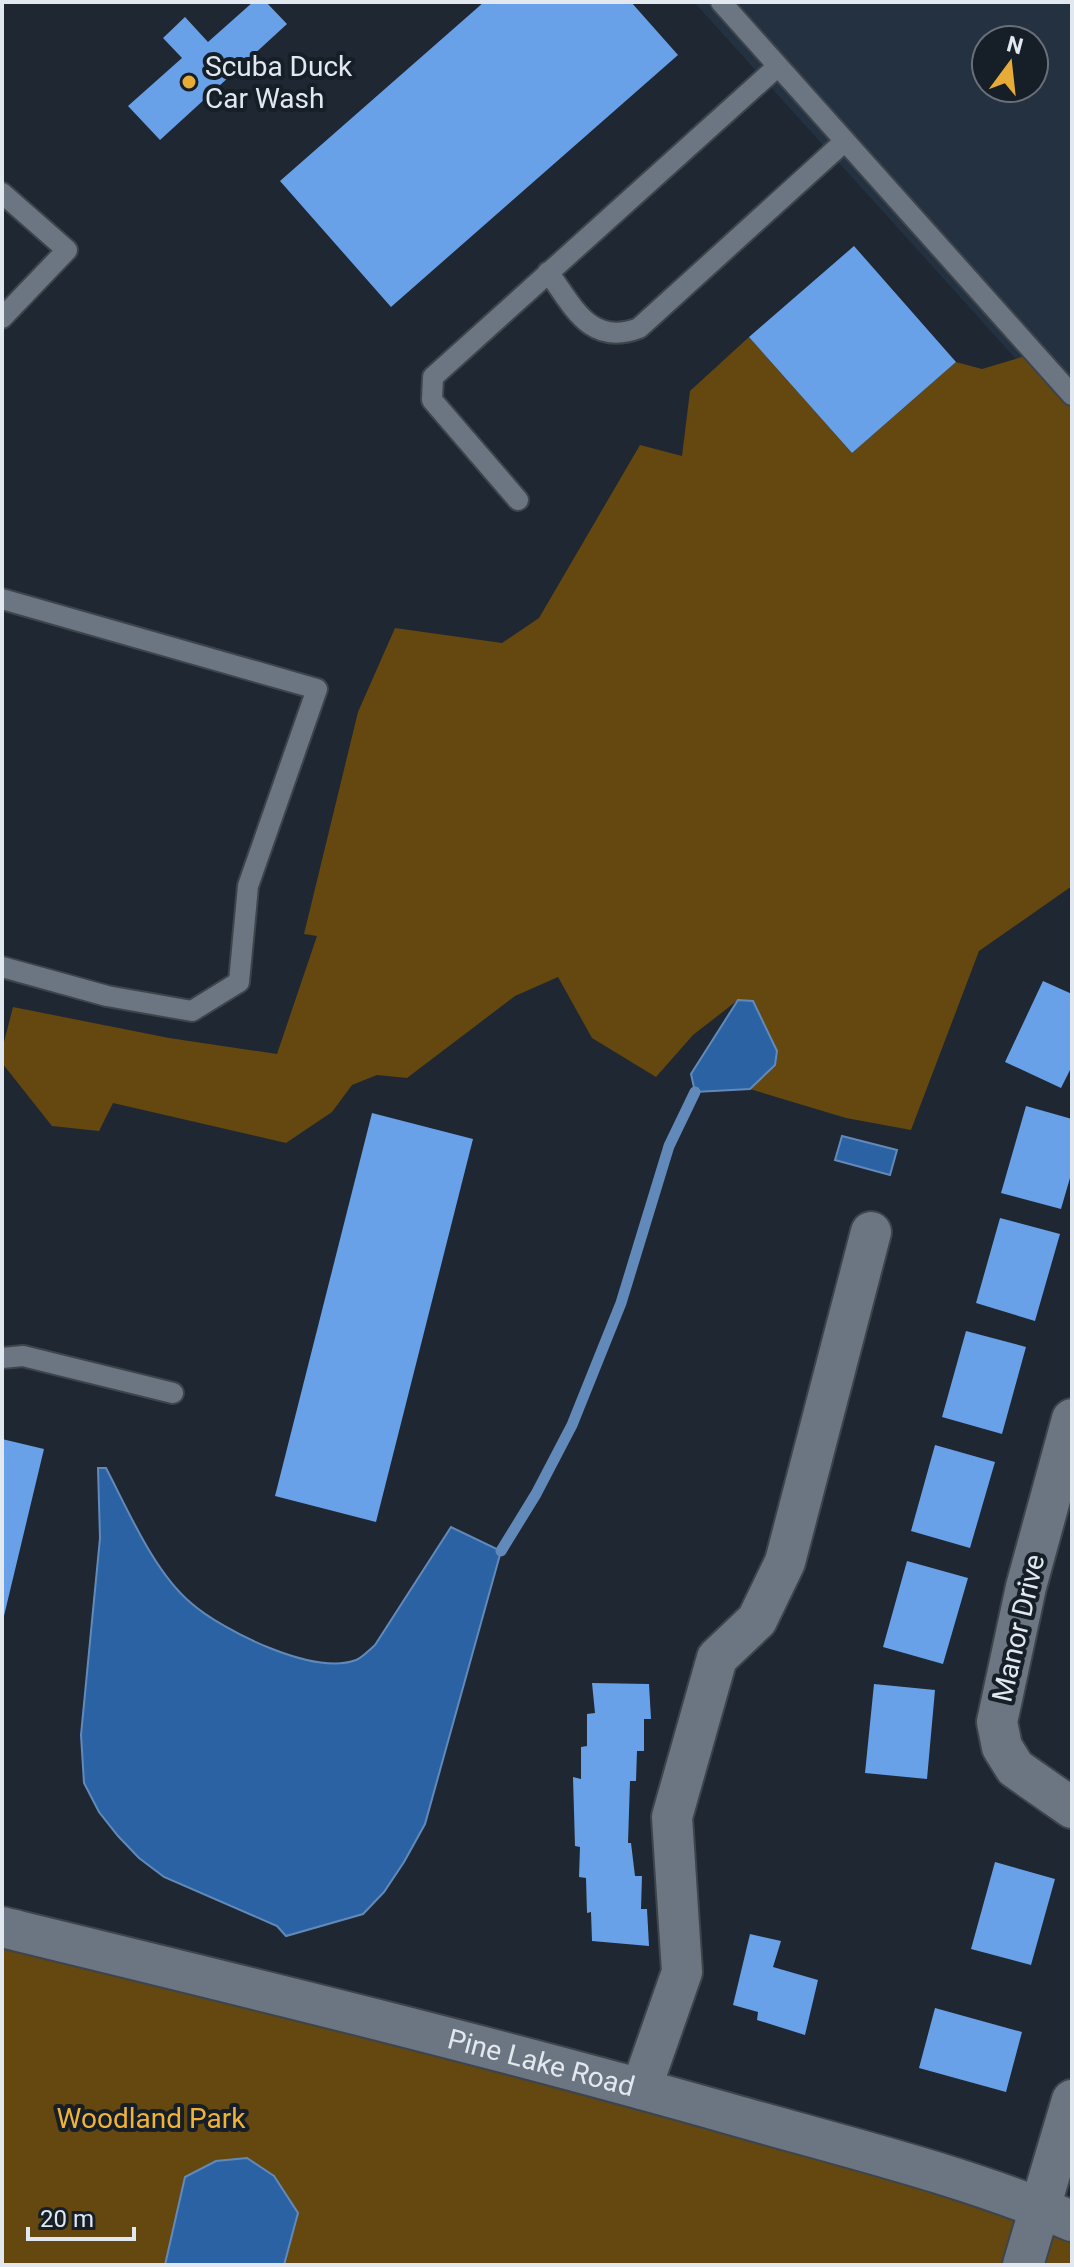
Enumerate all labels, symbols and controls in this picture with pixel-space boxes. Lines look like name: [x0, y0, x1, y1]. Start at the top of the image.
north arrow: [970, 24, 1050, 104]
text: N: [1004, 31, 1026, 59]
place label: Scuba Duck Car Wash: [205, 50, 353, 115]
marker: Scuba Duck Car Wash: [180, 73, 198, 91]
street label: Manor Drive: [985, 1551, 1051, 1705]
street label: Pine Lake Road: [444, 2022, 638, 2104]
park label: Woodland Park: [57, 2102, 246, 2135]
scale bar: [28, 2191, 134, 2241]
text: 20 m: [40, 2205, 94, 2233]

